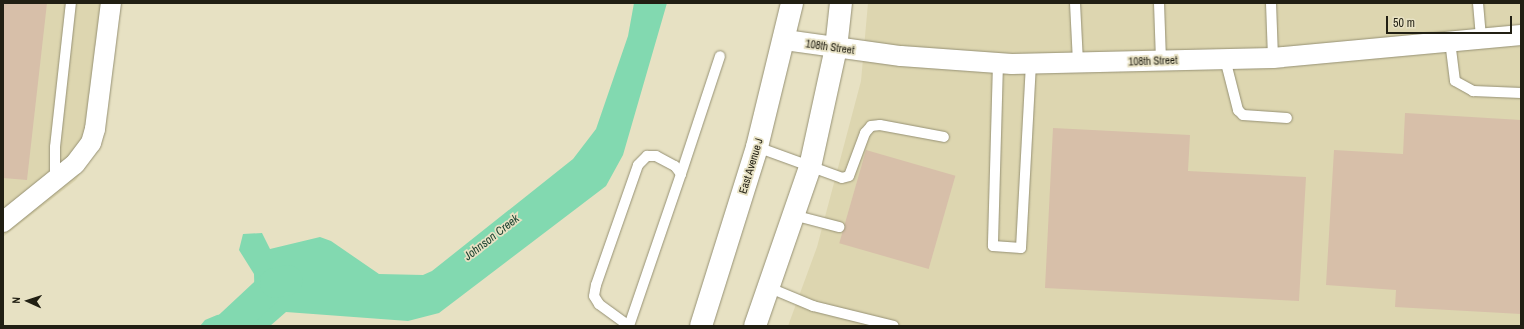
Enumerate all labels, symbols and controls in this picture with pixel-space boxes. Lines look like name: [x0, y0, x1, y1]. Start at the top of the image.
scale bar: [1388, 8, 1514, 34]
text: 50 m: [1393, 15, 1415, 31]
street label: 108th Street: [805, 37, 855, 57]
street label: 108th Street: [1128, 54, 1178, 68]
street label: East Avenue J: [736, 136, 766, 196]
water label: Johnson Creek: [461, 212, 523, 264]
north arrow: [8, 281, 48, 321]
text: N: [9, 297, 23, 304]

